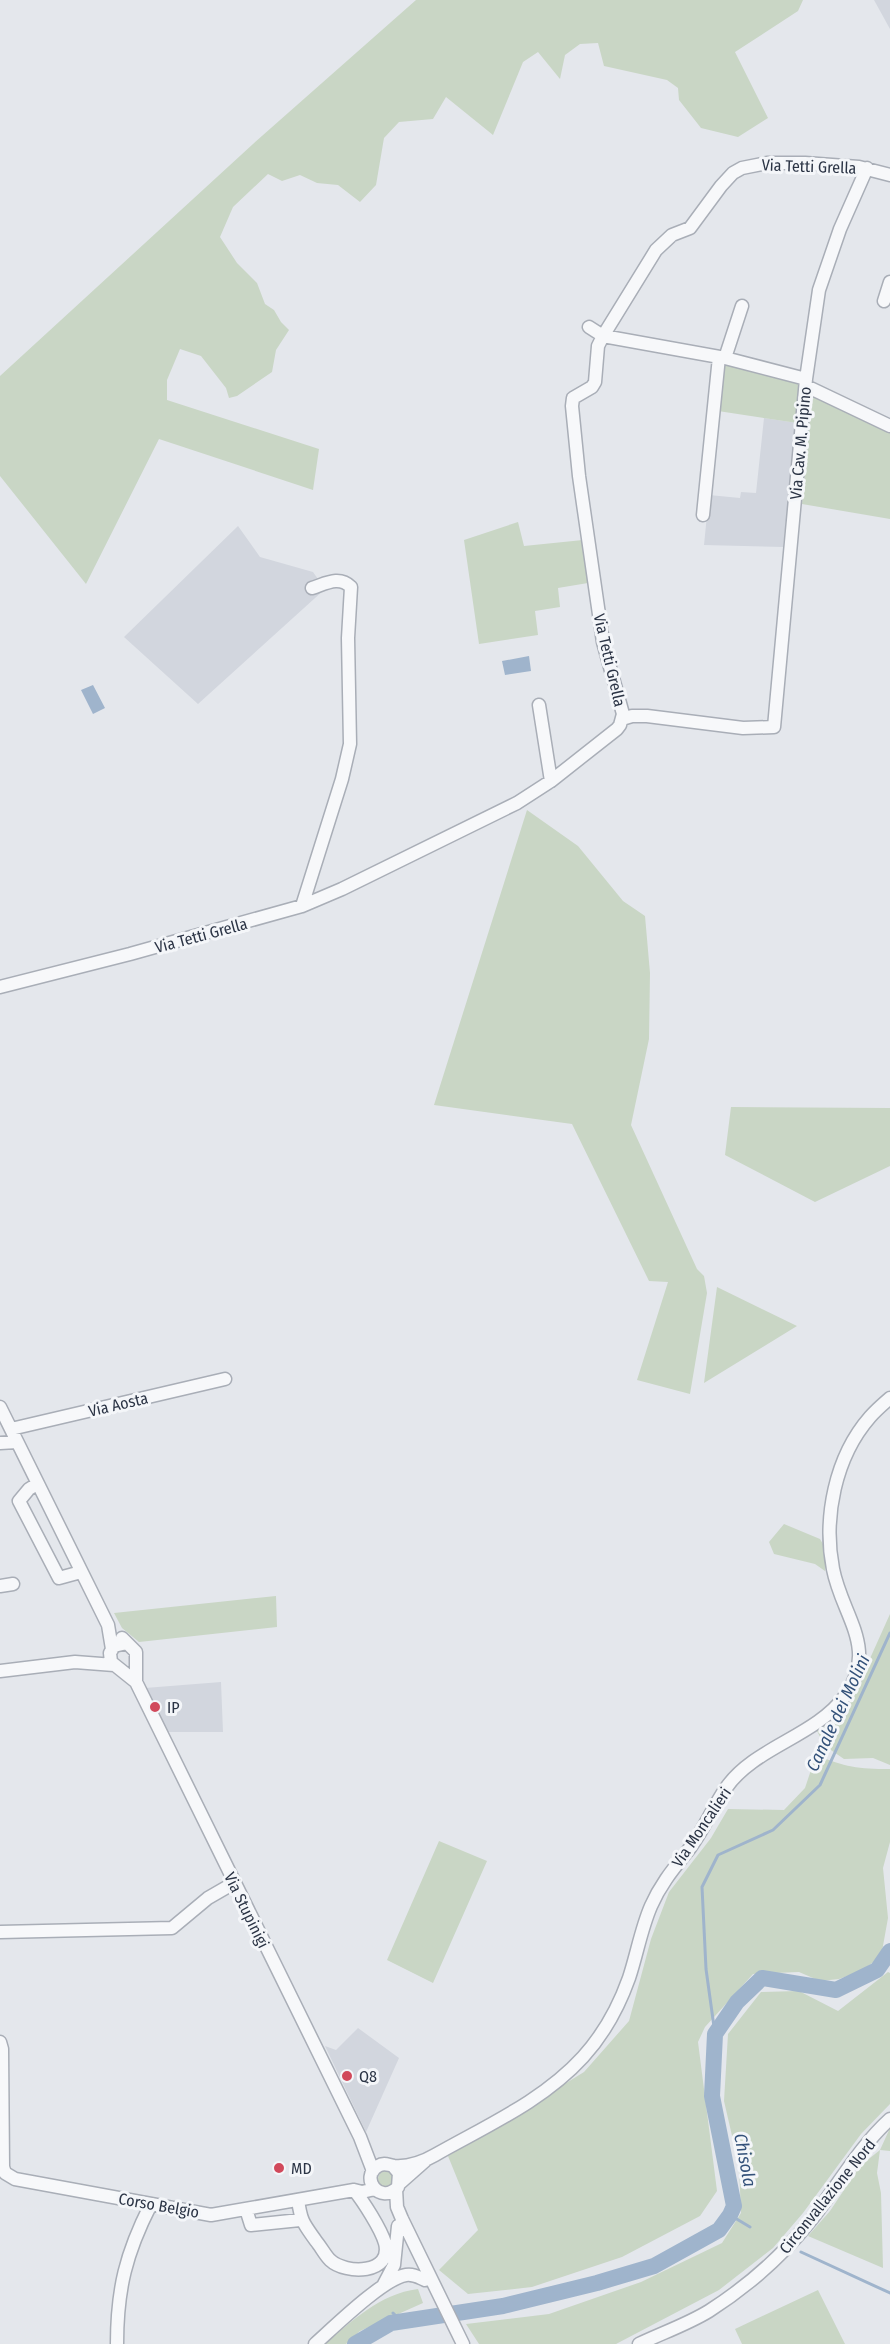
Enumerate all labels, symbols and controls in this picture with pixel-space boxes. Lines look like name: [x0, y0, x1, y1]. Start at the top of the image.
street label: Via Tetti Grella: [761, 155, 857, 178]
street label: Via Cav. M. Pipino: [786, 386, 815, 500]
street label: Via Tetti Grella: [590, 612, 629, 709]
street label: Via Tetti Grella: [153, 914, 250, 957]
street label: Via Aosta: [87, 1388, 150, 1421]
water label: Canale dei Molini: [801, 1651, 875, 1775]
place label: IP: [167, 1698, 180, 1717]
marker: IP: [148, 1700, 162, 1714]
street label: Via Moncalieri: [668, 1784, 735, 1871]
street label: Via Stupinigi: [220, 1869, 273, 1951]
place label: Q8: [359, 2067, 377, 2086]
marker: Q8: [340, 2069, 354, 2083]
water label: Chisola: [729, 2131, 761, 2189]
street label: Circonvallazione Nord: [775, 2135, 879, 2258]
place label: MD: [291, 2159, 312, 2178]
marker: MD: [272, 2161, 286, 2175]
street label: Corso Belgio: [117, 2189, 201, 2222]

